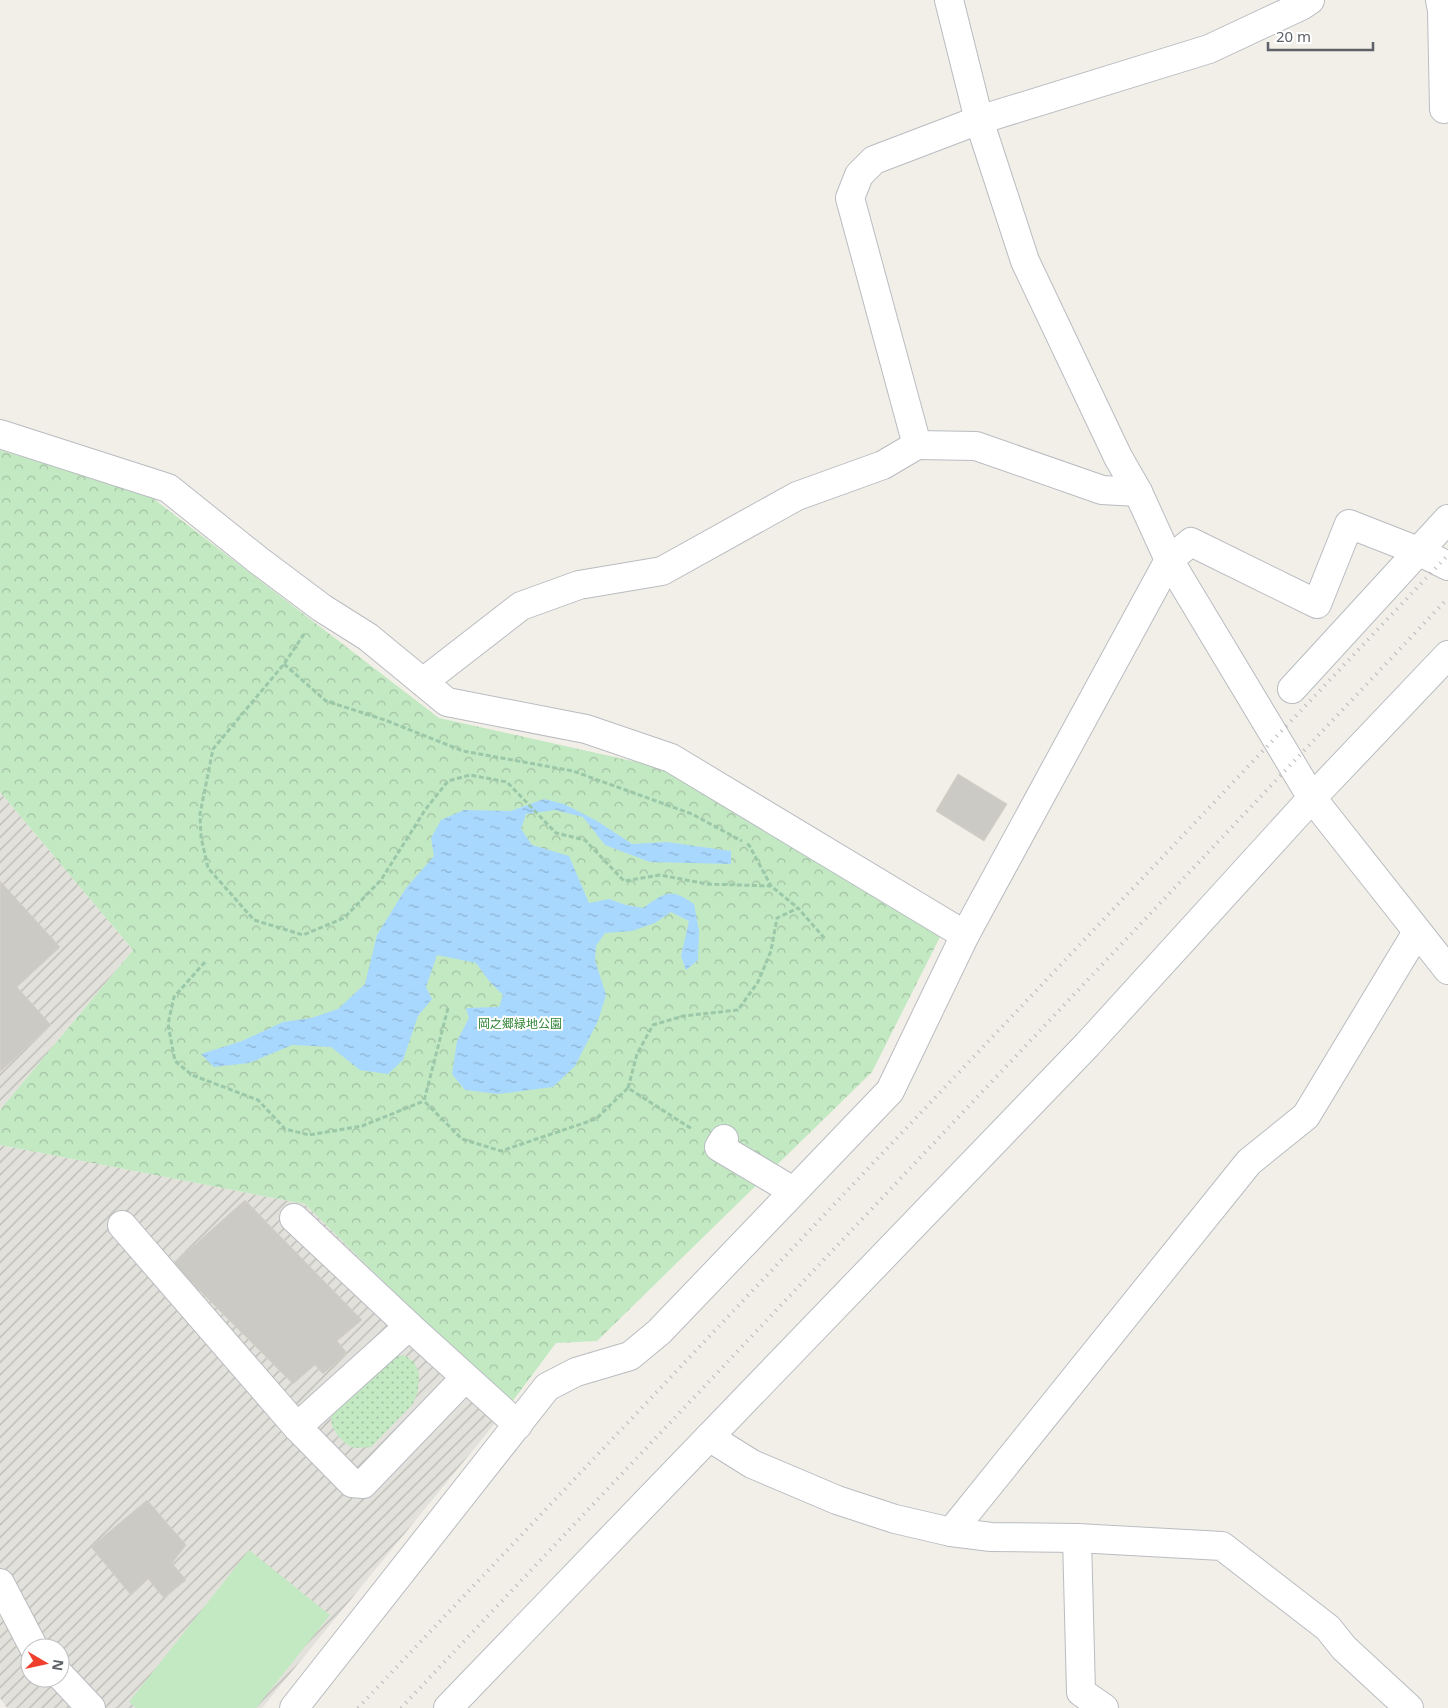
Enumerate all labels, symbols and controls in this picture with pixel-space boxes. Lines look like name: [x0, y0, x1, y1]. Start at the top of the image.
scale bar: [1268, 20, 1373, 52]
text: 20 m: [1276, 26, 1311, 46]
park label: 岡之郷緑地公園: [478, 1015, 562, 1032]
north arrow: [20, 1638, 70, 1688]
text: N: [48, 1658, 69, 1672]

